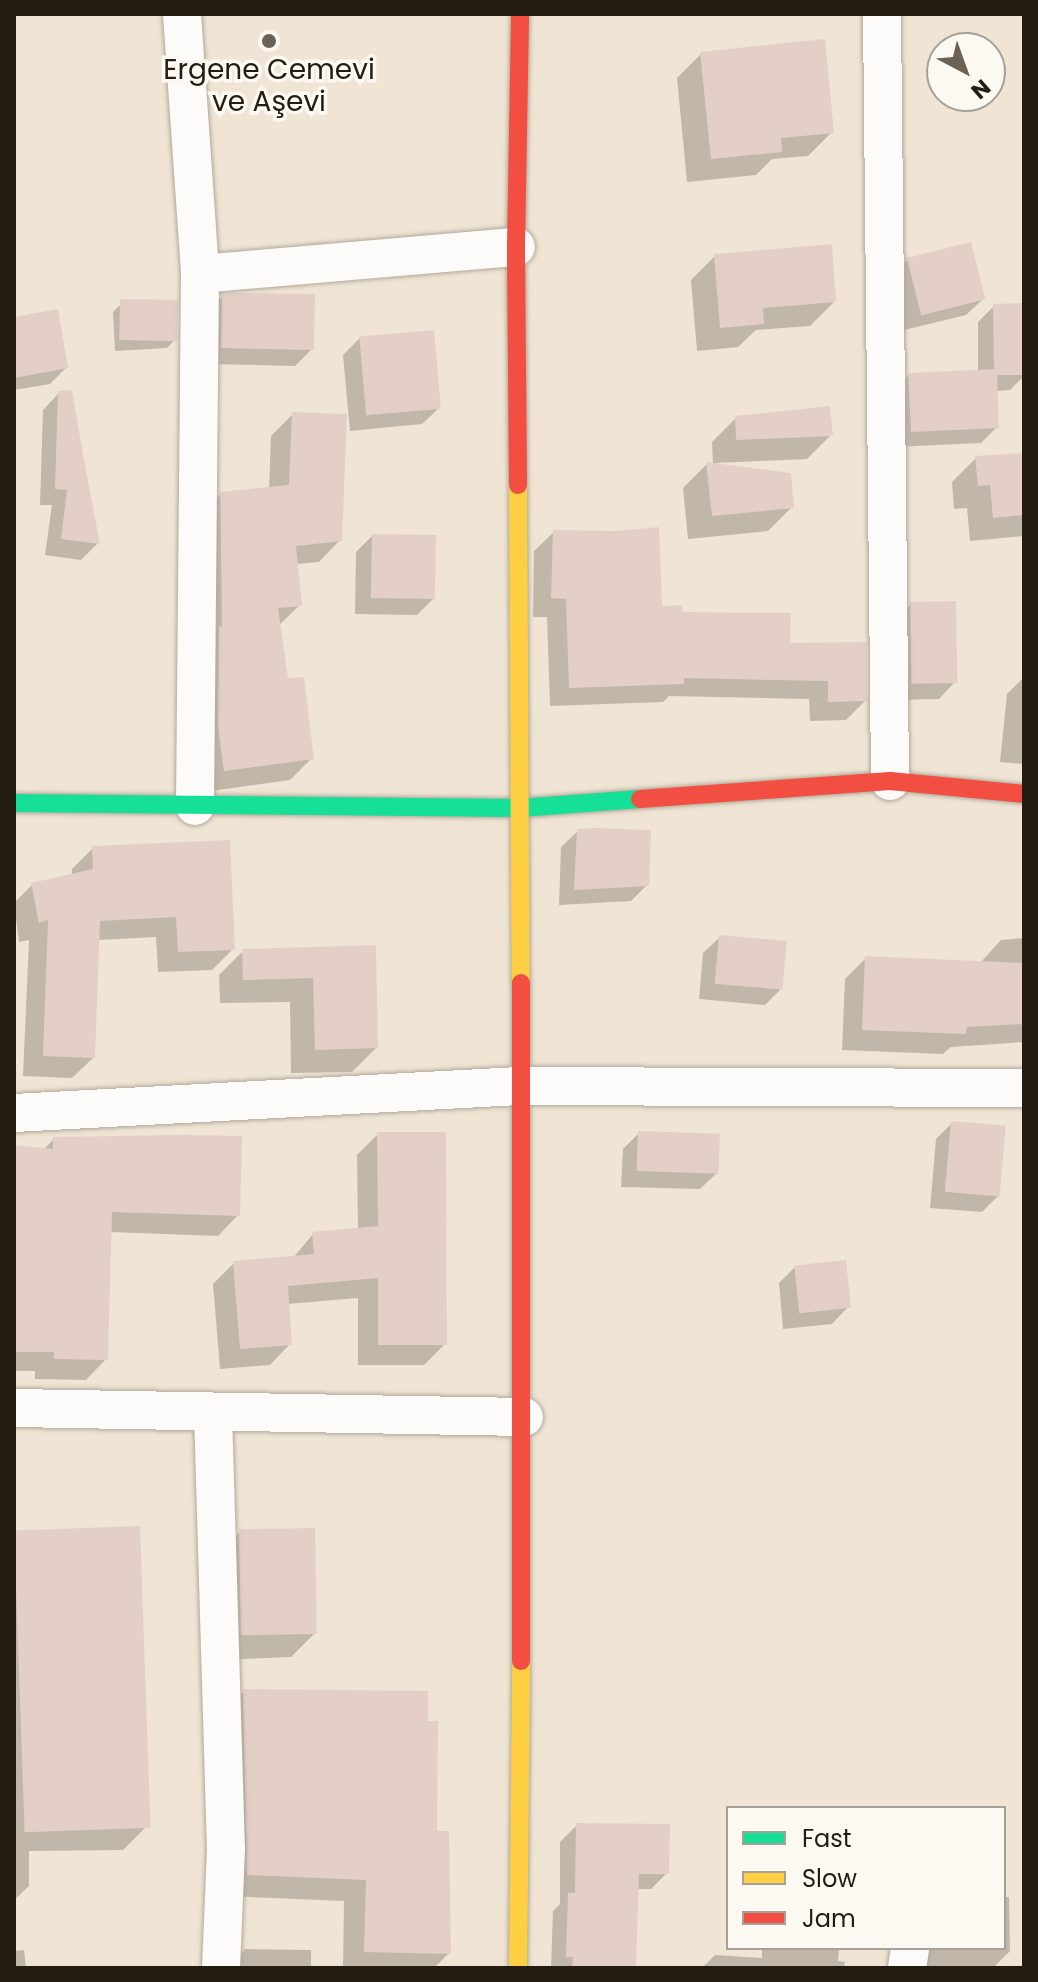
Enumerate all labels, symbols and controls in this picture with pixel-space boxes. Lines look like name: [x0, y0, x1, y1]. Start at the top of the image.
marker: Ergene Cemevi ve Aşevi: [260, 32, 278, 50]
north arrow: [926, 32, 1006, 112]
place label: Ergene Cemevi ve Aşevi: [163, 53, 375, 119]
text: N: [964, 72, 997, 106]
legend: [726, 1806, 1006, 1950]
text: Fast: [802, 1822, 852, 1855]
text: Slow: [802, 1862, 857, 1895]
text: Jam: [802, 1902, 856, 1935]

